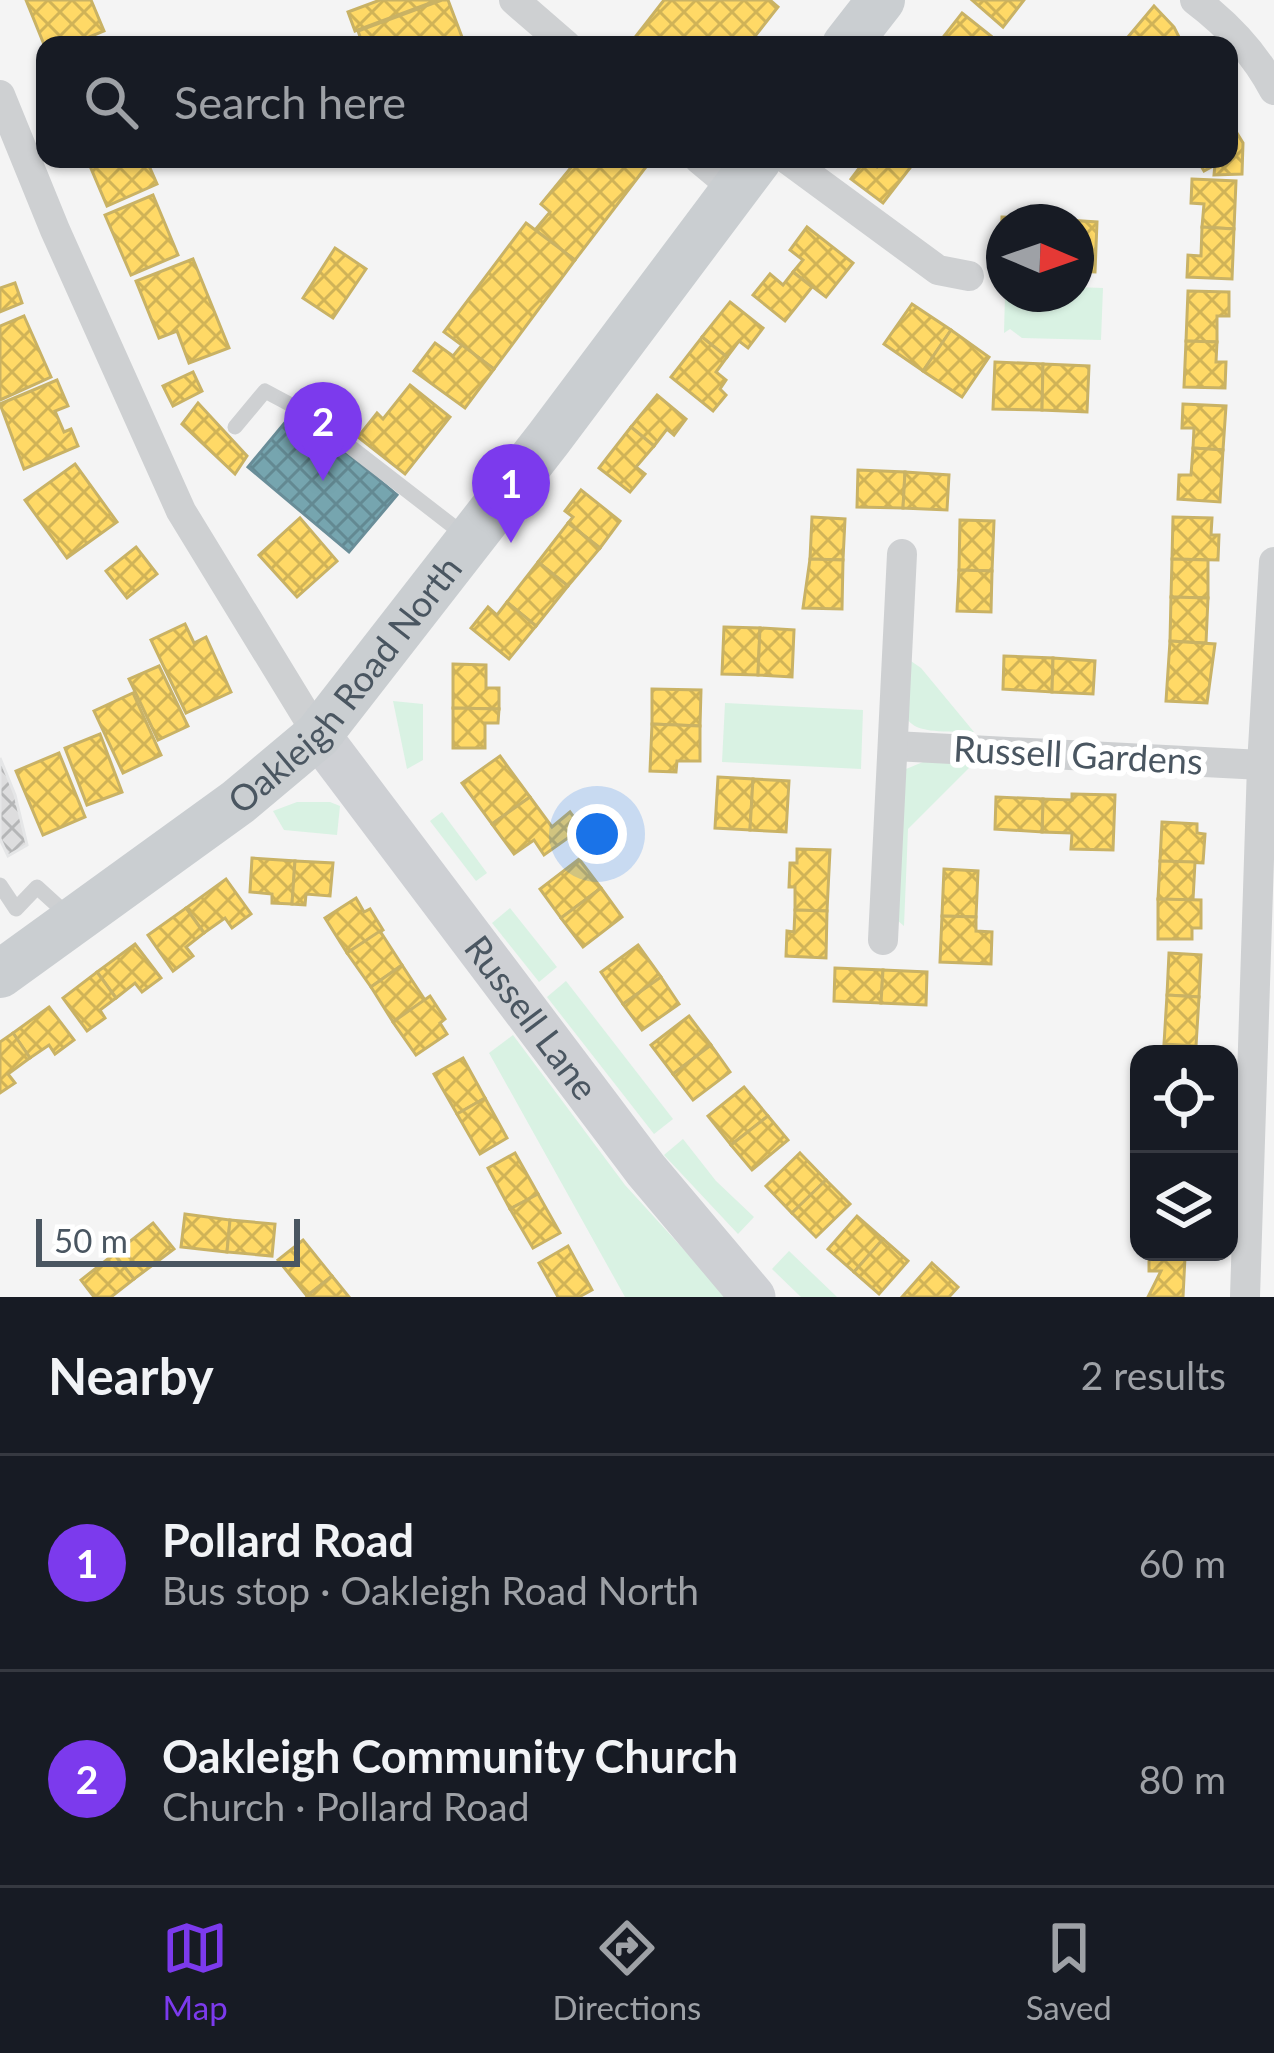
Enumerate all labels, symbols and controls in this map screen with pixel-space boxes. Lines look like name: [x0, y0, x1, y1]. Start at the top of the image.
search box: [36, 36, 1238, 168]
icon: search: [78, 69, 144, 135]
text: Search here: [174, 75, 406, 129]
north arrow: [986, 204, 1094, 312]
pin: 2: [284, 382, 362, 481]
pin: 1: [472, 444, 550, 543]
street label: Oakleigh Road North: [218, 547, 470, 822]
street label: Russell Gardens: [952, 725, 1204, 783]
your location: [567, 804, 627, 864]
street label: Russell Lane: [456, 926, 608, 1108]
map controls: [1130, 1045, 1238, 1261]
button: locate: [1130, 1045, 1238, 1153]
button: layers: [1130, 1153, 1238, 1261]
scale bar: [36, 1213, 300, 1266]
text: 50 m: [54, 1220, 128, 1260]
text: Nearby: [48, 1345, 214, 1406]
text: 2 results: [1081, 1352, 1226, 1398]
text: Pollard Road: [162, 1513, 414, 1567]
text: 1: [76, 1540, 98, 1586]
text: 60 m: [1139, 1540, 1226, 1586]
text: Bus stop · Oakleigh Road North: [162, 1567, 699, 1613]
text: Oakleigh Community Church: [162, 1729, 738, 1783]
text: 2: [76, 1756, 98, 1802]
text: 80 m: [1139, 1756, 1226, 1802]
text: Church · Pollard Road: [162, 1783, 530, 1829]
tab: Map: [162, 1915, 228, 2027]
tab: Directions: [552, 1915, 701, 2027]
tab: Saved: [1026, 1915, 1112, 2027]

